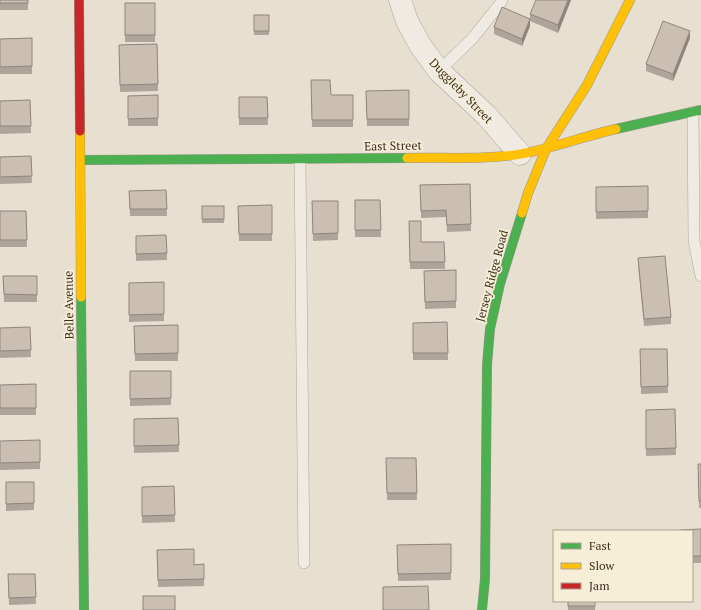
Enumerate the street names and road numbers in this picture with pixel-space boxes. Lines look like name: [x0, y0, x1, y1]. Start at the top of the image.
street label: Duggleby Street: [426, 55, 497, 127]
street label: East Street: [364, 137, 422, 154]
street label: Jersey Ridge Road: [472, 228, 511, 324]
street label: Belle Avenue: [60, 271, 77, 339]

